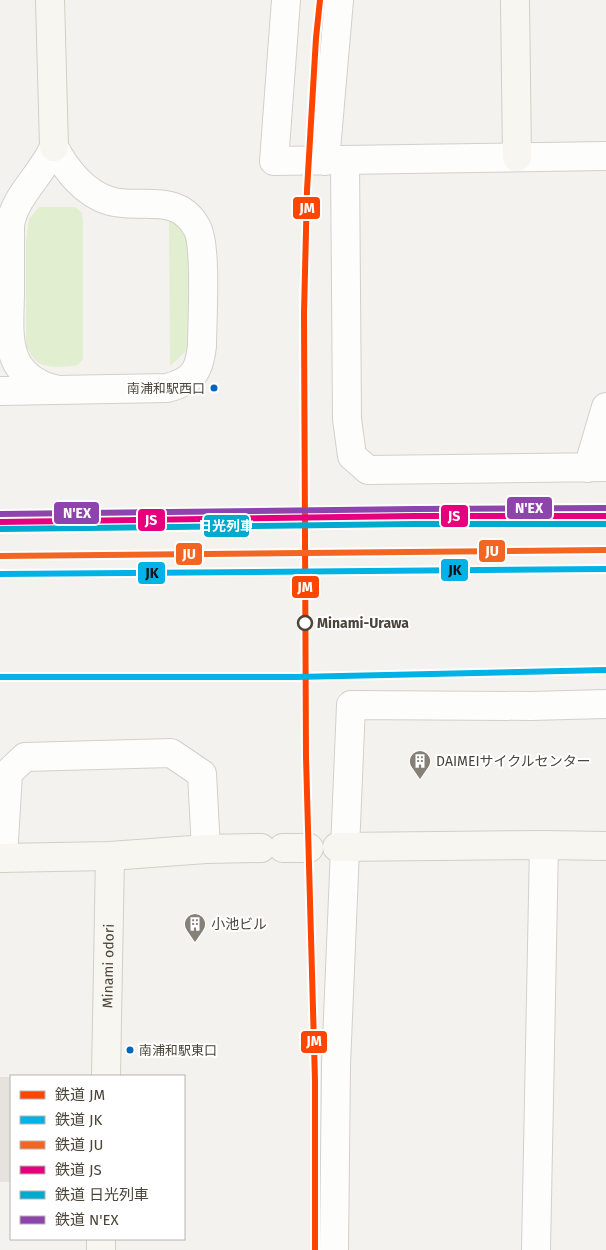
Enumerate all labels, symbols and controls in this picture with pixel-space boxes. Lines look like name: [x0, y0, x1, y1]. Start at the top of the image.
line badge: JM: [292, 196, 321, 220]
text: JM: [298, 200, 315, 217]
place label: 南浦和駅西口: [127, 381, 205, 396]
marker: 南浦和駅西口: [209, 383, 219, 393]
line badge: N'EX: [506, 496, 553, 520]
text: N'EX: [515, 500, 544, 517]
line badge: N'EX: [53, 501, 100, 525]
line badge: JS: [440, 504, 469, 528]
text: N'EX: [63, 505, 92, 522]
line badge: JS: [137, 508, 166, 532]
text: JS: [447, 508, 460, 525]
text: JS: [144, 512, 157, 529]
line badge: 日光列車: [203, 514, 250, 538]
text: 日光列車: [198, 518, 254, 535]
line badge: JU: [478, 539, 506, 563]
line badge: JU: [175, 542, 203, 566]
text: JU: [484, 543, 499, 560]
text: JU: [181, 546, 196, 563]
line badge: JK: [440, 558, 469, 582]
line badge: JK: [137, 561, 166, 585]
text: JK: [447, 562, 463, 579]
text: JK: [144, 565, 160, 582]
line badge: JM: [291, 575, 320, 599]
text: JM: [296, 579, 313, 596]
marker: Minami-Urawa: [297, 615, 313, 631]
place label: Minami-Urawa: [317, 615, 409, 632]
building icon: DAIMEIサイクルセンター: [408, 749, 432, 780]
place label: DAIMEIサイクルセンター: [436, 753, 591, 770]
building icon: 小池ビル: [183, 912, 207, 943]
place label: 小池ビル: [211, 916, 267, 933]
street label: Minami odori: [99, 924, 118, 1008]
line badge: JM: [300, 1030, 328, 1054]
text: JM: [305, 1033, 322, 1050]
place label: 南浦和駅東口: [139, 1043, 217, 1058]
marker: 南浦和駅東口: [125, 1045, 135, 1055]
legend: [10, 1075, 185, 1240]
text: 鉄道 JM: [55, 1086, 105, 1104]
text: 鉄道 JK: [55, 1111, 103, 1129]
text: 鉄道 JU: [55, 1136, 103, 1154]
text: 鉄道 JS: [55, 1161, 102, 1179]
text: 鉄道 日光列車: [55, 1186, 149, 1204]
text: 鉄道 N'EX: [55, 1211, 120, 1229]

